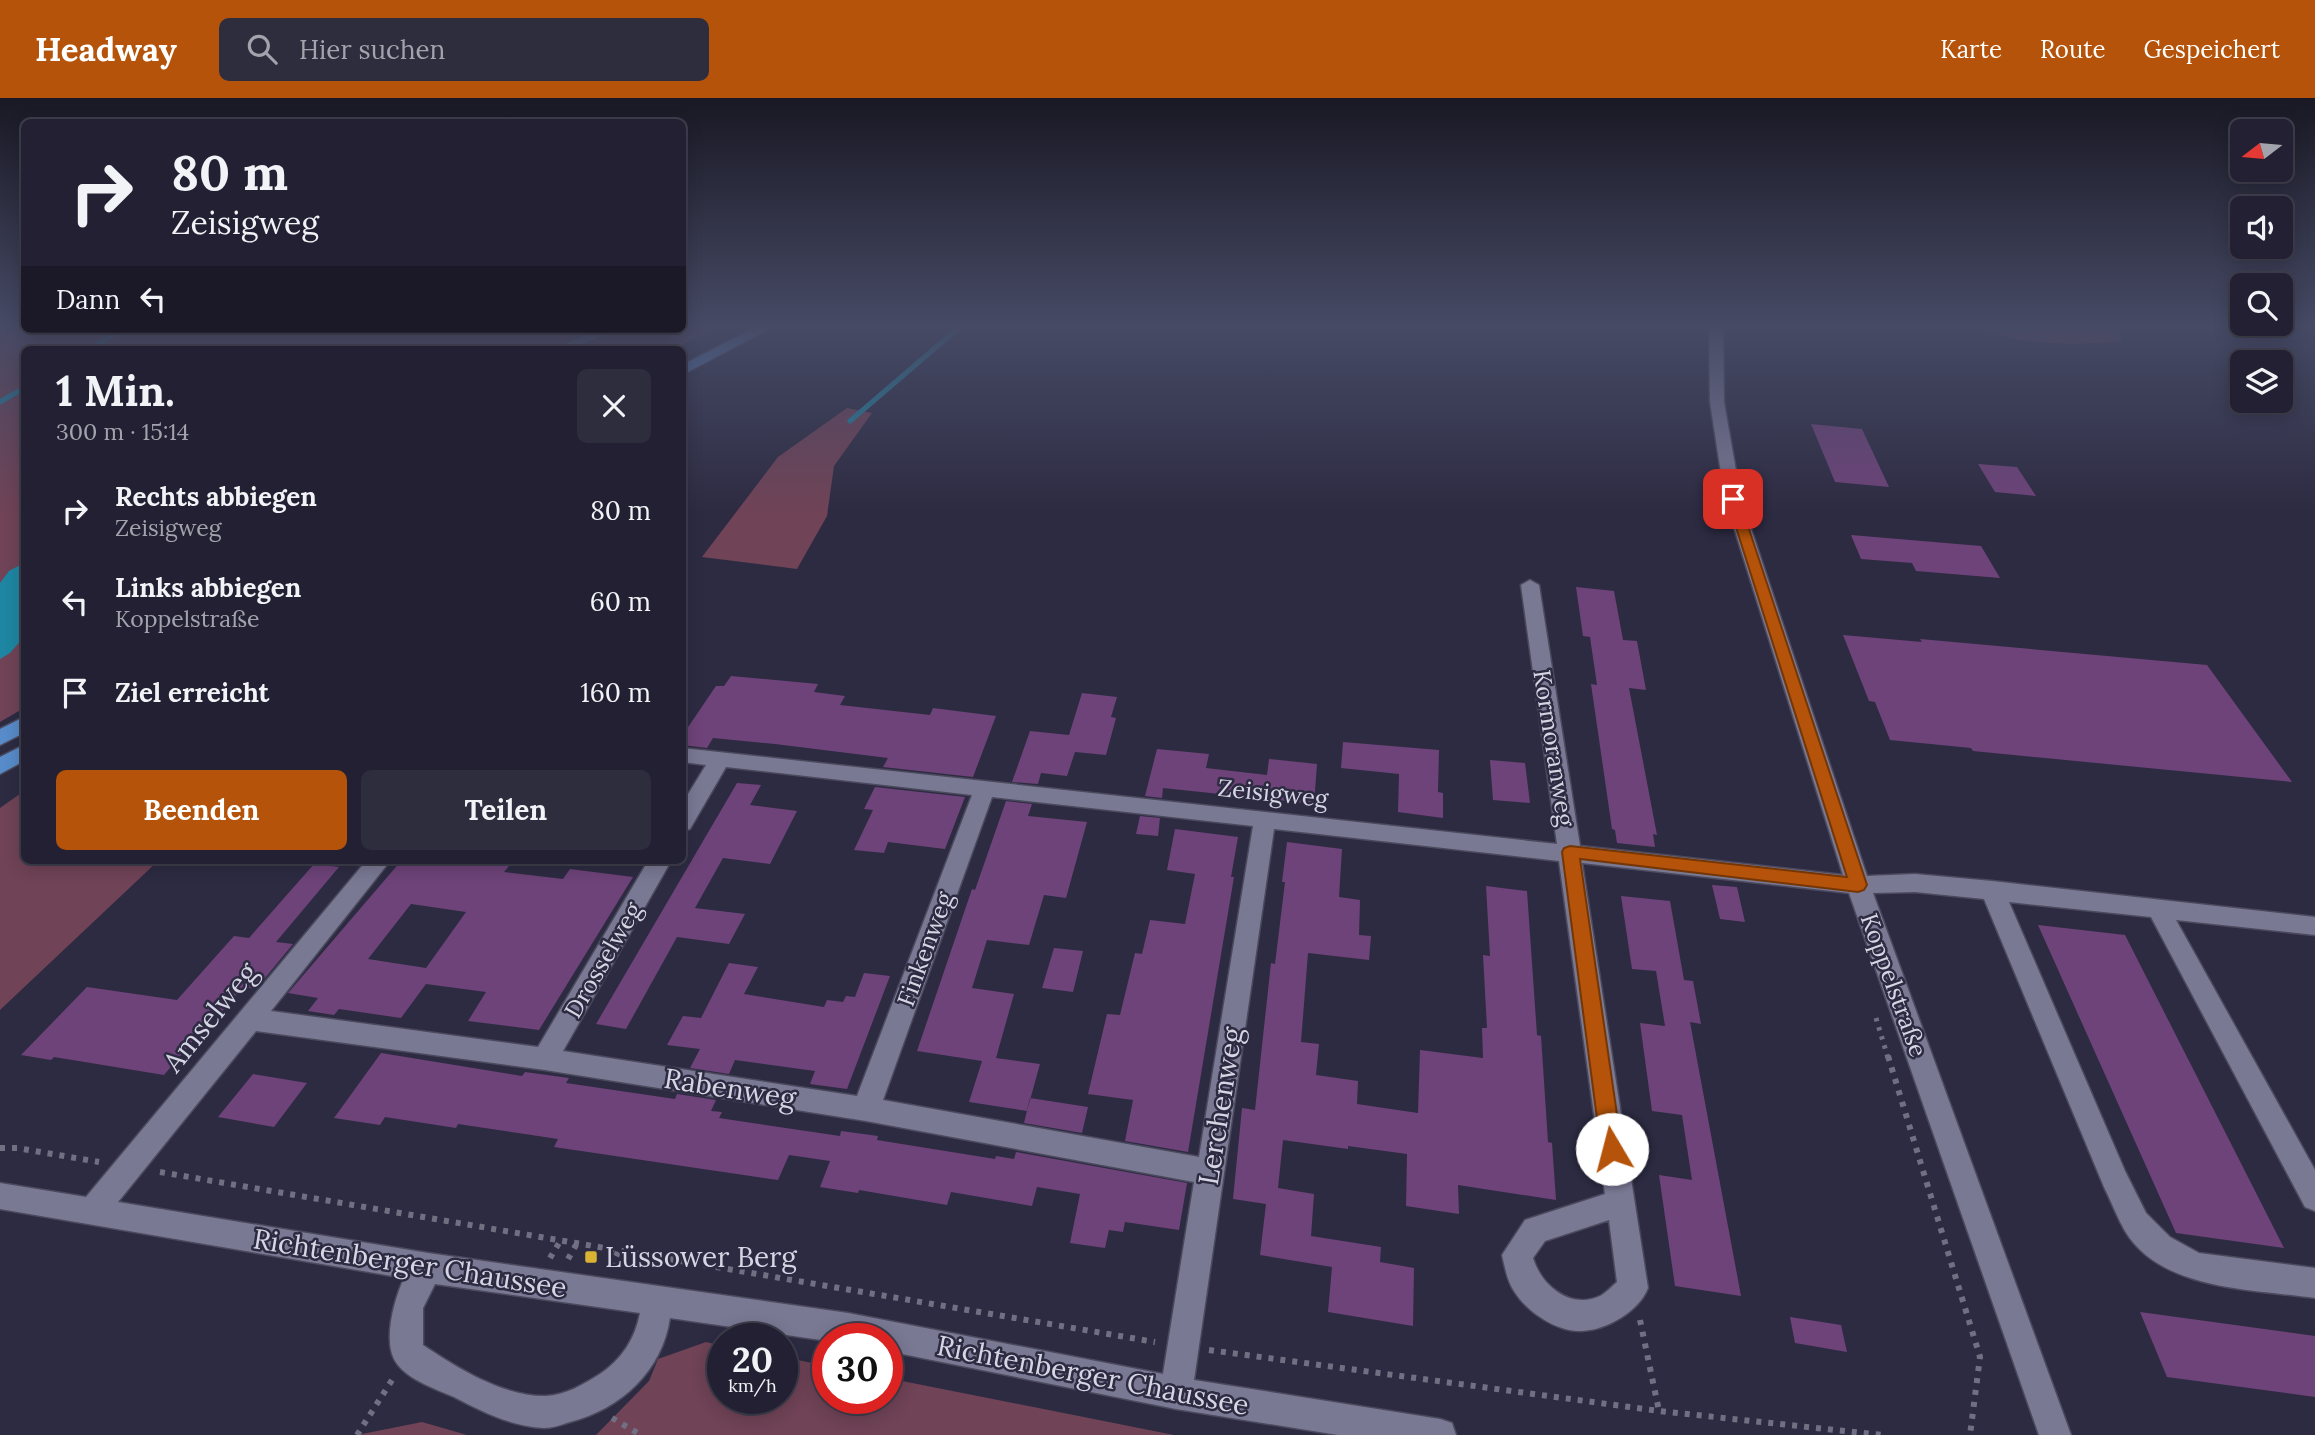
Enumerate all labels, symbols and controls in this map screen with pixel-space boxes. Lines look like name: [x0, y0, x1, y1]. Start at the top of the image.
search box: [219, 18, 709, 81]
text: Headway: [35, 28, 177, 70]
icon: search: [243, 30, 281, 68]
text: Hier suchen: [299, 33, 445, 66]
text: Karte: [1940, 34, 2002, 65]
text: Route: [2040, 34, 2106, 65]
text: Gespeichert: [2144, 34, 2280, 65]
north arrow: [2230, 119, 2292, 182]
map controls: [2230, 119, 2293, 413]
text: 80 m: [171, 141, 288, 203]
icon: right: [56, 147, 147, 238]
button: sound: [2230, 196, 2293, 259]
text: Zeisigweg: [171, 202, 319, 243]
button: search: [2230, 273, 2293, 336]
icon: left: [134, 280, 172, 318]
text: Dann: [56, 283, 120, 316]
button: layers: [2230, 350, 2293, 413]
text: 1 Min.: [56, 364, 175, 418]
button: close: [577, 369, 651, 443]
text: 300 m · 15:14: [56, 417, 189, 446]
pin: [1703, 469, 1763, 529]
text: Rechts abbiegen: [115, 480, 317, 513]
icon: arrive: [1714, 480, 1752, 518]
icon: right: [56, 492, 94, 530]
text: 80 m: [590, 494, 651, 527]
text: Zeisigweg: [115, 513, 221, 542]
text: Links abbiegen: [115, 571, 301, 604]
icon: left: [56, 583, 94, 621]
text: 60 m: [590, 585, 651, 618]
text: Koppelstraße: [115, 604, 259, 633]
street label: Kormoranweg: [1526, 668, 1582, 829]
icon: arrive: [56, 674, 94, 712]
text: Ziel erreicht: [115, 676, 269, 709]
text: 160 m: [580, 676, 651, 709]
button: Beenden: [56, 770, 347, 850]
button: Teilen: [361, 770, 651, 850]
street label: Zeisigweg: [1216, 772, 1331, 814]
street label: Finkenweg: [890, 887, 960, 1010]
street label: Drosselweg: [557, 896, 649, 1024]
street label: Koppelstraße: [1854, 909, 1934, 1061]
street label: Amselweg: [154, 954, 266, 1080]
street label: Lerchenweg: [1190, 1024, 1250, 1188]
street label: Rabenweg: [662, 1060, 799, 1116]
position arrow: [1575, 1112, 1649, 1186]
street label: Richtenberger Chaussee: [251, 1220, 569, 1306]
place label: Lüssower Berg: [605, 1239, 797, 1275]
marker: Lüssower Berg: [583, 1249, 599, 1265]
speed limit sign: 30: [812, 1323, 903, 1414]
street label: Richtenberger Chaussee: [934, 1327, 1252, 1423]
text: 20: [732, 1337, 773, 1382]
text: km/h: [728, 1374, 777, 1397]

